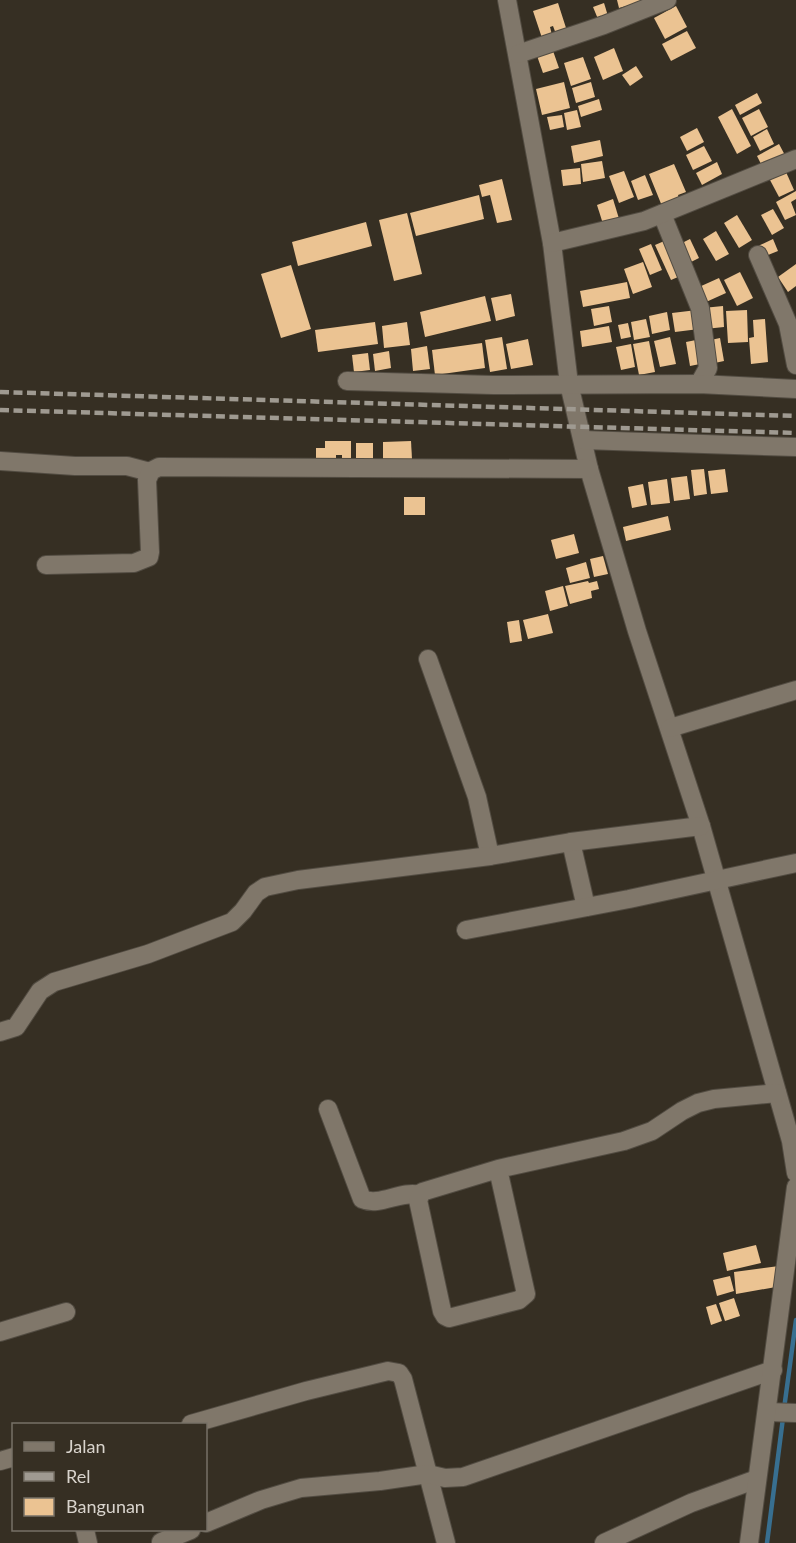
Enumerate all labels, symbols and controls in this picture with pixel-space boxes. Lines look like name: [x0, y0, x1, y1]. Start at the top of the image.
legend: [12, 1423, 207, 1531]
text: Jalan: [66, 1435, 105, 1457]
text: Rel: [66, 1465, 90, 1487]
text: Bangunan: [66, 1495, 145, 1517]

